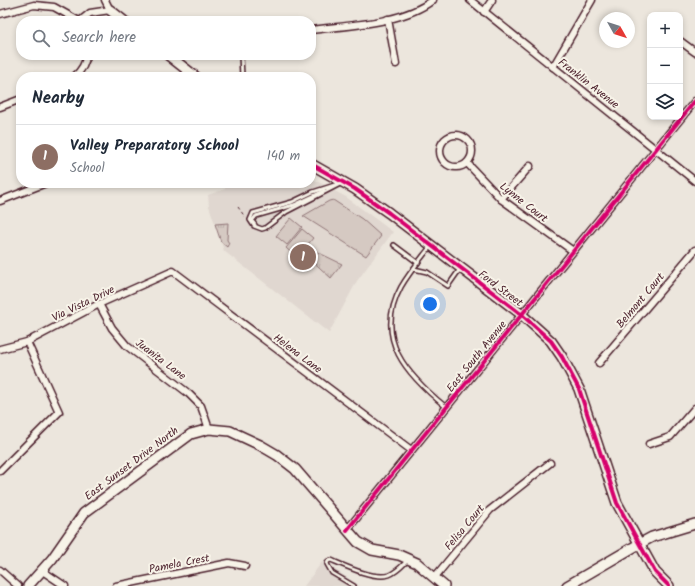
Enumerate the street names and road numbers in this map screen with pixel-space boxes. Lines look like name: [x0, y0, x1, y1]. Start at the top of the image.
street label: Franklin Avenue: [554, 54, 623, 114]
street label: Lynne Court: [495, 178, 552, 228]
street label: Ford Street: [474, 266, 527, 312]
street label: Belmont Court: [612, 268, 670, 332]
street label: Via Vista Drive: [49, 281, 118, 327]
street label: East South Avenue: [442, 317, 511, 396]
street label: Helena Lane: [269, 329, 326, 378]
street label: Juanita Lane: [131, 335, 190, 385]
street label: East Sunset Drive North: [81, 422, 183, 505]
street label: Felisa Court: [440, 500, 490, 555]
street label: Pamela Crest: [147, 549, 212, 579]

